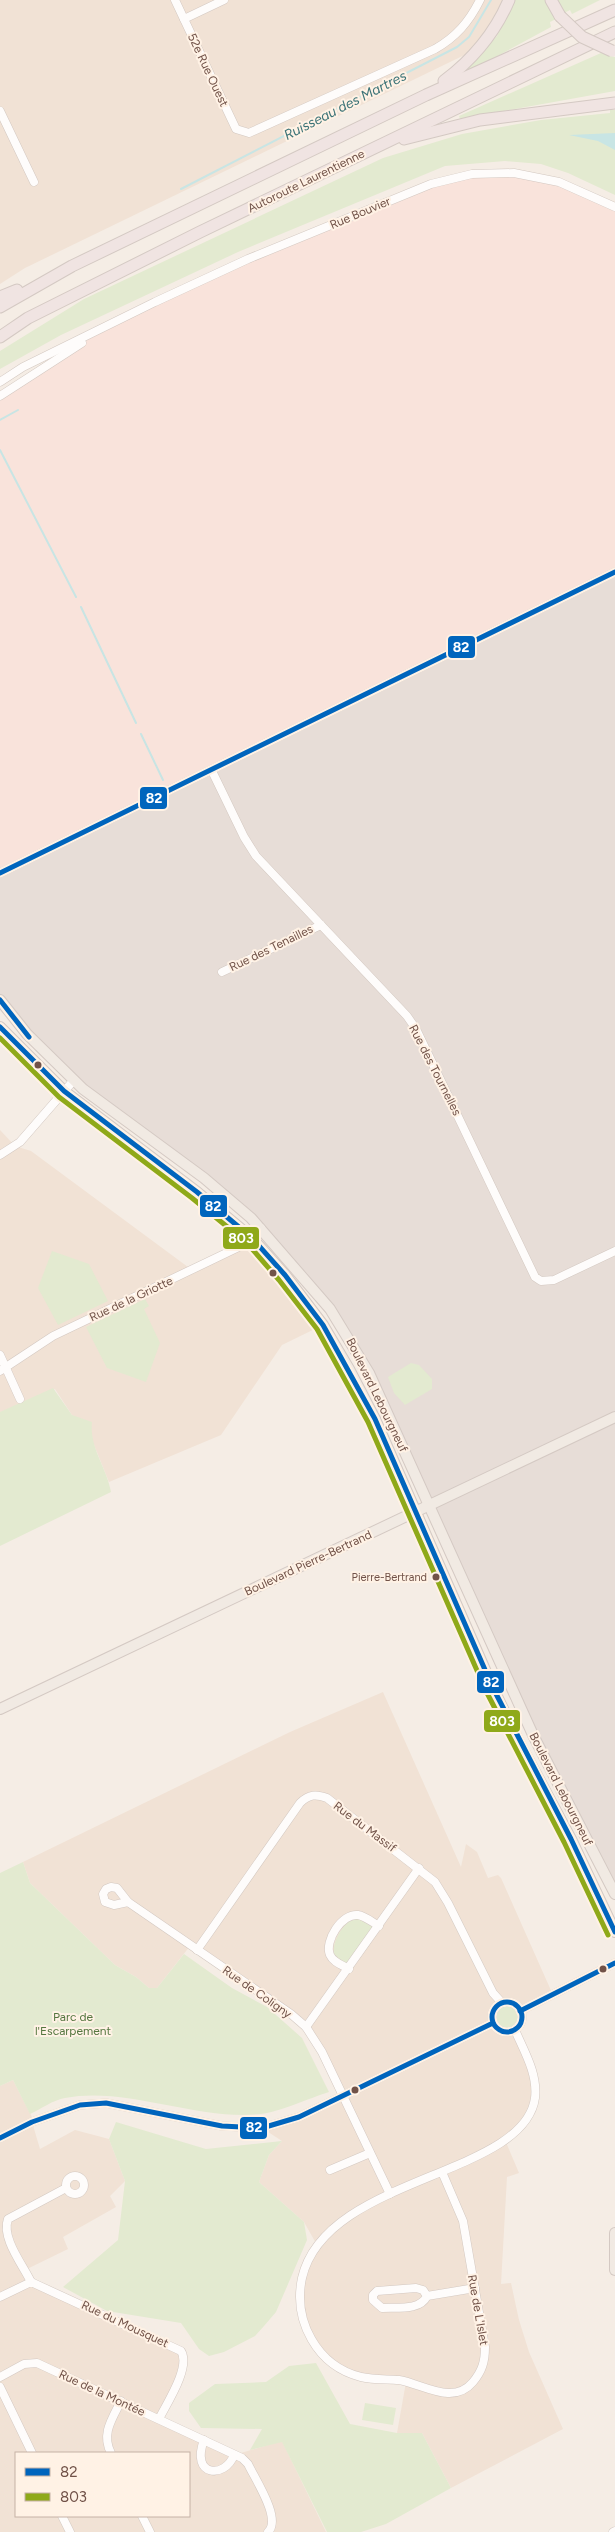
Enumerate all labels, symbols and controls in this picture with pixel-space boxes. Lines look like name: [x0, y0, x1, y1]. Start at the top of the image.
street label: 52e Rue Ouest: [185, 31, 231, 109]
water label: Ruisseau des Martres: [281, 67, 410, 144]
street label: Autoroute Laurentienne: [245, 146, 367, 215]
street label: Rue Bouvier: [328, 194, 392, 232]
line badge: 82: [447, 635, 476, 659]
text: 82: [453, 639, 469, 656]
line badge: 82: [139, 786, 168, 810]
text: 82: [146, 790, 162, 807]
street label: Rue des Tenailles: [227, 922, 315, 974]
street label: Rue des Tournelles: [406, 1022, 464, 1118]
unlabelled marker: [33, 1060, 43, 1070]
line badge: 82: [199, 1194, 228, 1218]
text: 82: [205, 1198, 221, 1215]
line badge: 803: [222, 1226, 260, 1250]
text: 803: [228, 1230, 254, 1247]
unlabelled marker: [268, 1268, 278, 1278]
street label: Rue de la Griotte: [87, 1273, 175, 1324]
street label: Boulevard Lebourgneuf: [343, 1336, 411, 1455]
street label: Boulevard Pierre-Bertrand: [242, 1527, 374, 1599]
place label: Pierre-Bertrand: [352, 1571, 427, 1584]
marker: Pierre-Bertrand: [431, 1572, 441, 1582]
line badge: 82: [476, 1670, 505, 1694]
text: 82: [483, 1674, 499, 1691]
line badge: 803: [483, 1709, 521, 1733]
text: 803: [489, 1713, 515, 1730]
street label: Boulevard Lebourgneuf: [526, 1730, 596, 1848]
street label: Rue du Massif: [331, 1799, 400, 1856]
street label: Rue de Coligny: [220, 1963, 295, 2021]
unlabelled marker: [598, 1964, 608, 1974]
park label: Parc de l'Escarpement: [35, 2010, 111, 2038]
unlabelled marker: [350, 2085, 360, 2095]
line badge: 82: [239, 2116, 268, 2140]
text: 82: [246, 2119, 262, 2136]
street label: Rue de L'Islet: [465, 2274, 491, 2347]
street label: Rue du Mousquet: [79, 2298, 171, 2351]
street label: Rue de la Montée: [57, 2367, 148, 2419]
legend: [15, 2452, 190, 2517]
text: 82: [60, 2463, 78, 2481]
text: 803: [60, 2488, 87, 2506]

